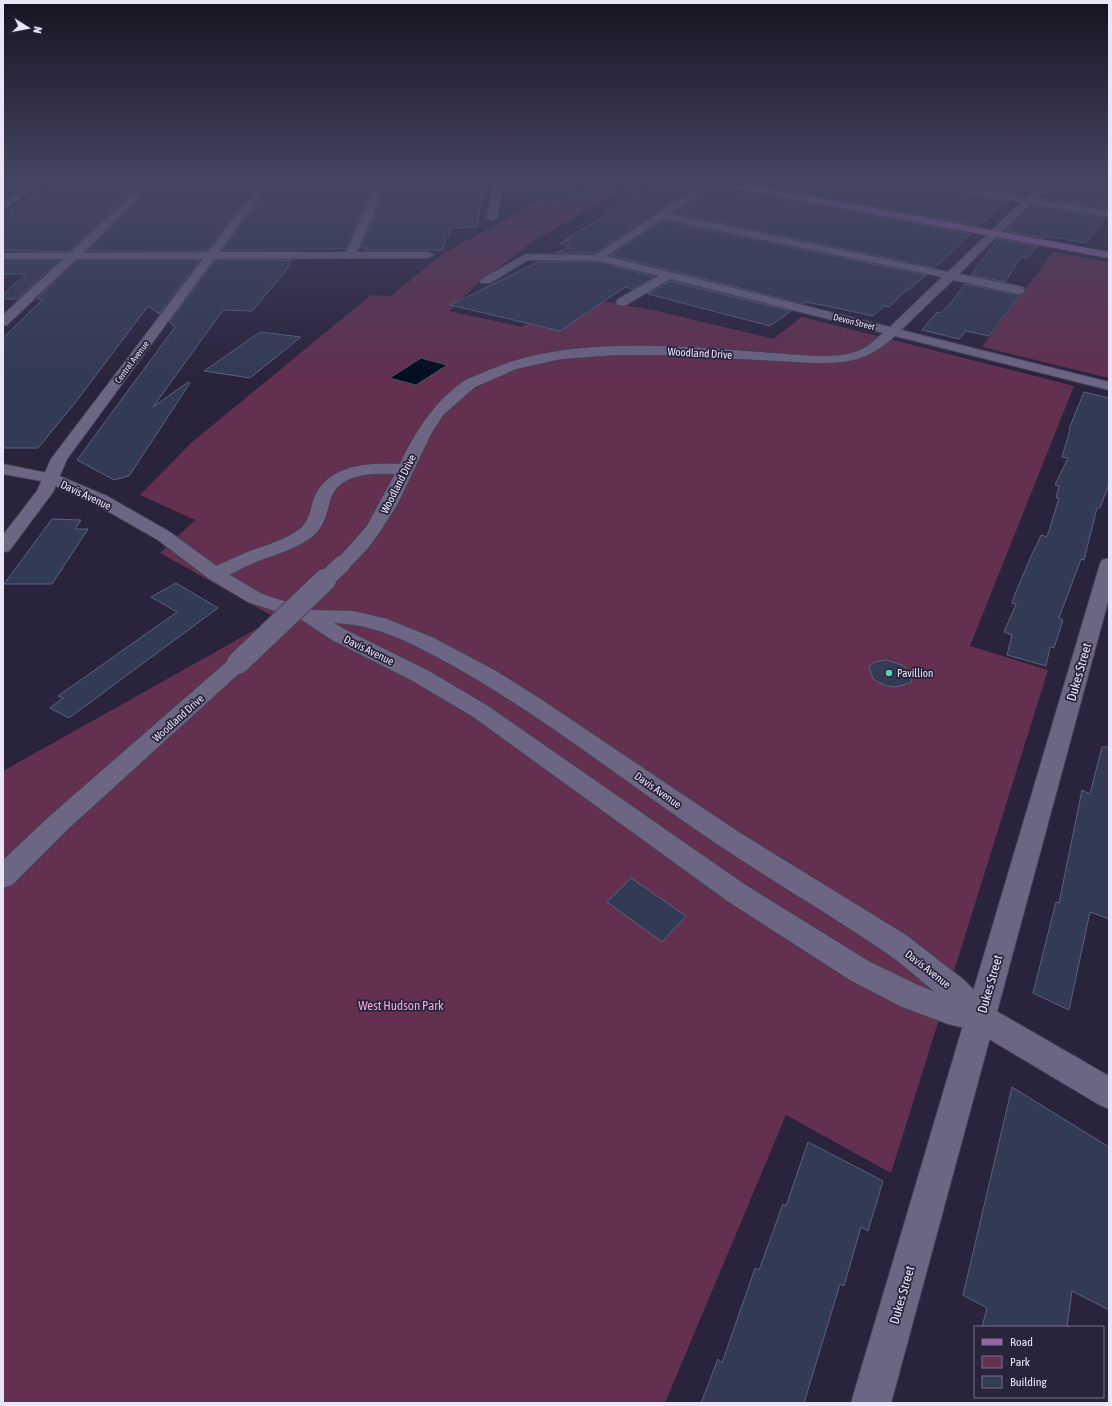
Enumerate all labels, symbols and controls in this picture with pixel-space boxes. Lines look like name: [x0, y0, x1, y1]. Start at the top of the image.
north arrow: [8, 8, 48, 48]
text: N: [31, 26, 44, 34]
street label: Devon Street: [832, 312, 876, 332]
street label: Central Avenue: [113, 339, 151, 385]
street label: Woodland Drive: [667, 345, 733, 361]
street label: Woodland Drive: [378, 452, 418, 516]
street label: Davis Avenue: [59, 478, 113, 512]
street label: Davis Avenue: [342, 633, 396, 667]
street label: Dukes Street: [1064, 641, 1095, 703]
place label: Pavillion: [897, 667, 933, 679]
marker: Pavillion: [884, 668, 894, 678]
street label: Woodland Drive: [150, 692, 206, 744]
street label: Davis Avenue: [632, 770, 684, 810]
street label: Davis Avenue: [903, 948, 953, 990]
street label: Dukes Street: [975, 953, 1006, 1015]
park label: West Hudson Park: [358, 998, 444, 1013]
street label: Dukes Street: [887, 1264, 918, 1326]
legend: [974, 1326, 1104, 1398]
text: Road: [1010, 1335, 1033, 1349]
text: Park: [1010, 1355, 1031, 1369]
text: Building: [1010, 1375, 1048, 1389]

